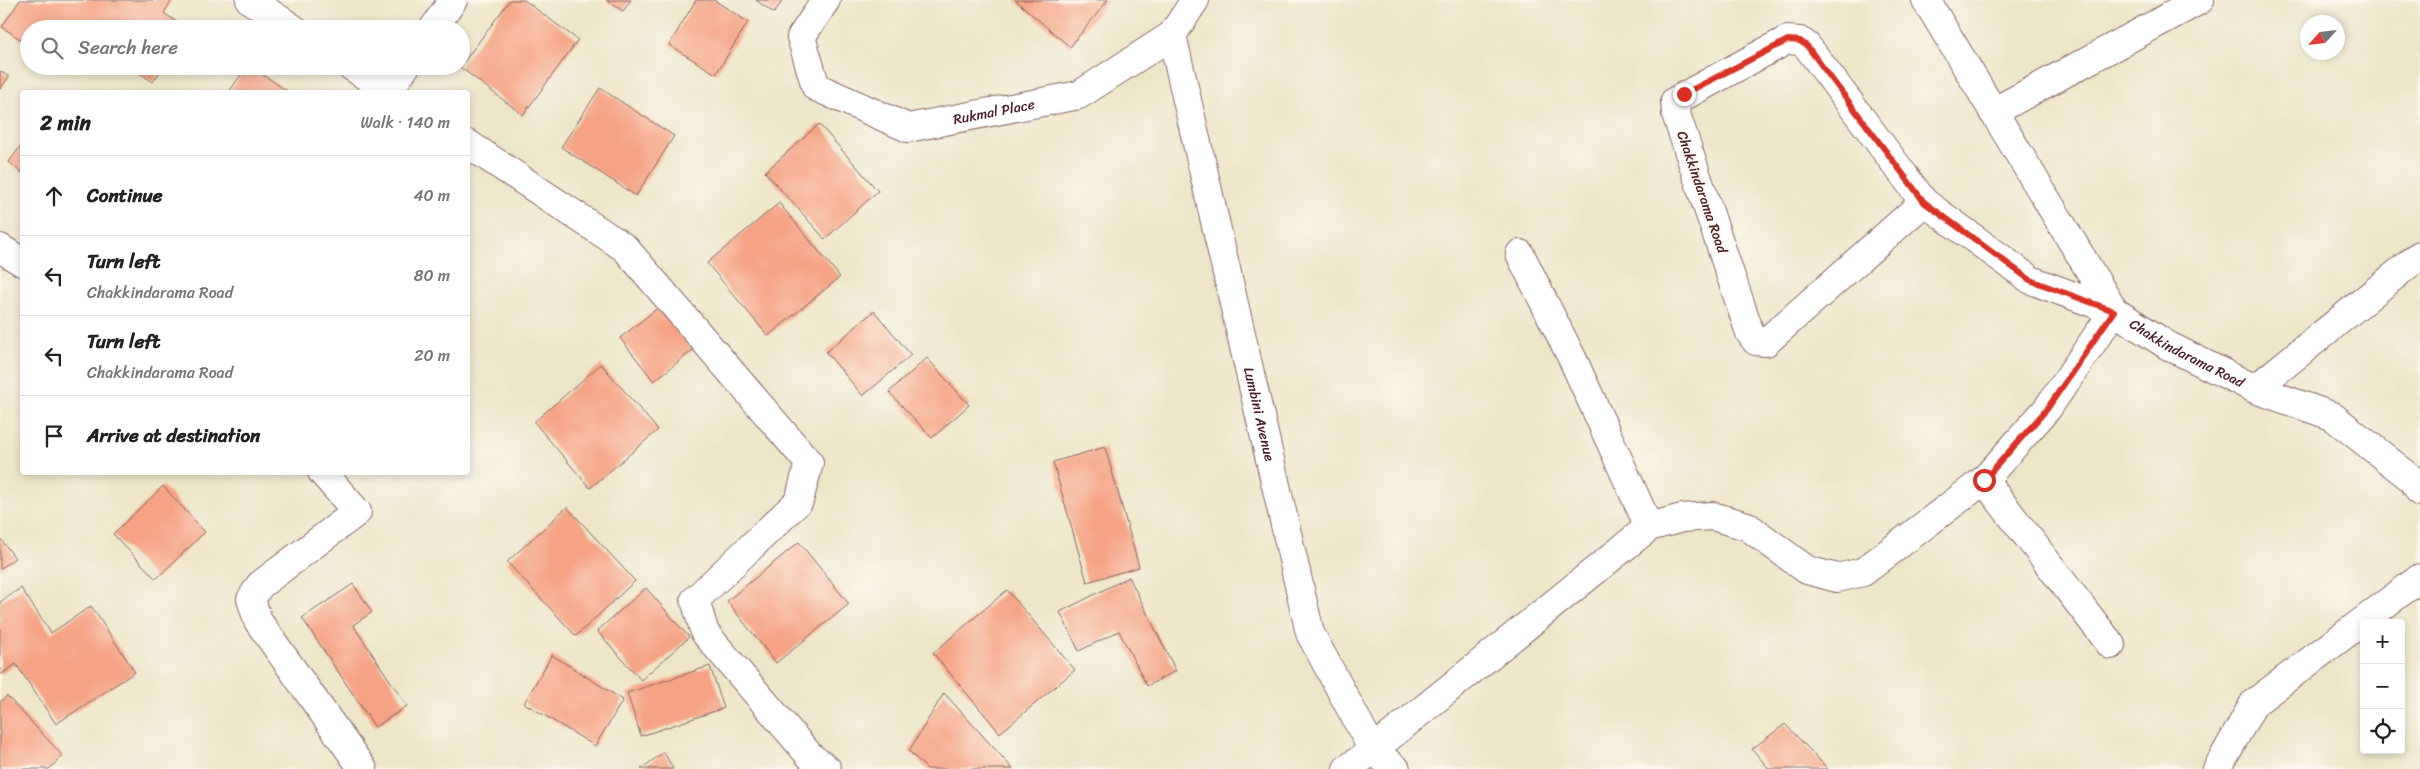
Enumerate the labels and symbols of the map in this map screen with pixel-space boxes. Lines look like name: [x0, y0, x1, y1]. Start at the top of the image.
north arrow: [2300, 15, 2345, 60]
route end: [1673, 83, 1696, 106]
street label: Rukmal Place: [951, 91, 1037, 132]
street label: Chakkindarama Road: [1669, 128, 1735, 258]
street label: Chakkindarama Road: [2125, 312, 2250, 395]
street label: Lumbini Avenue: [1237, 364, 1282, 464]
route start: [1973, 469, 1996, 492]

